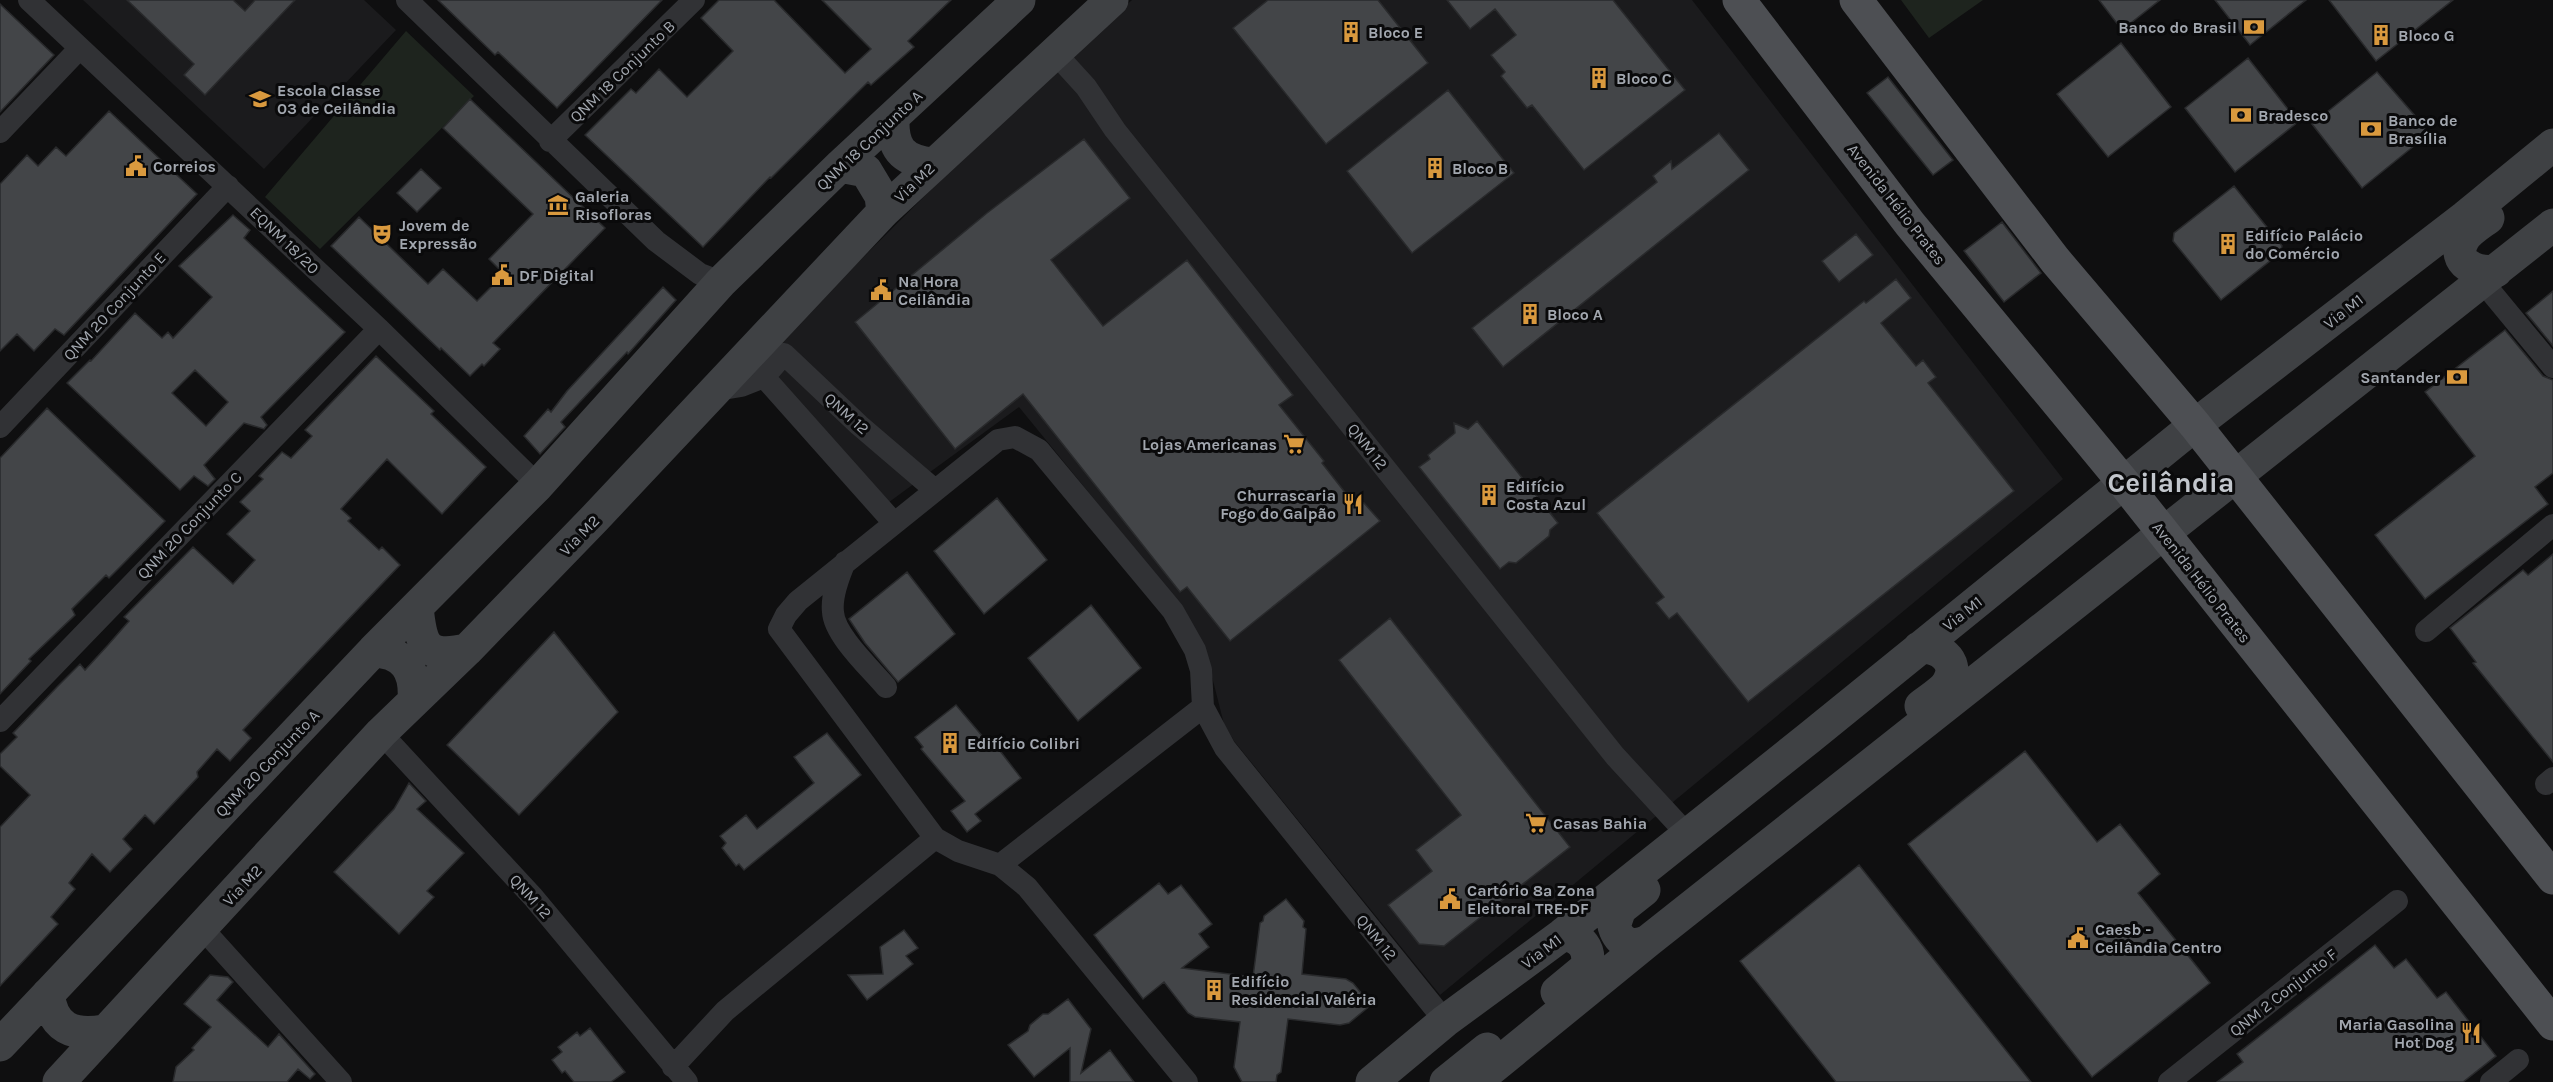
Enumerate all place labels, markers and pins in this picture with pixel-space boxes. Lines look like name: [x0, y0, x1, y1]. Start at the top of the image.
bank icon: Banco do Brasil: [2242, 15, 2266, 39]
place label: Banco do Brasil: [2118, 18, 2237, 37]
building icon: Bloco E: [1339, 20, 1363, 44]
place label: Bloco E: [1368, 23, 1423, 42]
building icon: Bloco G: [2369, 23, 2393, 47]
place label: Bloco G: [2398, 26, 2455, 45]
building icon: Bloco C: [1587, 66, 1611, 90]
place label: Bloco C: [1616, 69, 1672, 88]
place label: Escola Classe 03 de Ceilândia: [277, 81, 396, 118]
school or university icon: Escola Classe 03 de Ceilândia: [248, 87, 272, 111]
bank icon: Bradesco: [2229, 103, 2253, 127]
place label: Bradesco: [2258, 106, 2328, 125]
place label: Banco de Brasília: [2388, 111, 2458, 148]
bank icon: Banco de Brasília: [2359, 117, 2383, 141]
public building icon: Correios: [124, 154, 148, 178]
building icon: Bloco B: [1423, 156, 1447, 180]
place label: Correios: [153, 157, 216, 176]
place label: Bloco B: [1452, 159, 1508, 178]
place label: Galeria Risofloras: [575, 187, 652, 224]
museum icon: Galeria Risofloras: [546, 193, 570, 217]
place label: Jovem de Expressão: [399, 216, 477, 253]
theatre icon: Jovem de Expressão: [370, 222, 394, 246]
place label: Edifício Palácio do Comércio: [2245, 226, 2363, 263]
building icon: Edifício Palácio do Comércio: [2216, 232, 2240, 256]
public building icon: DF Digital: [490, 263, 514, 287]
place label: DF Digital: [519, 266, 594, 285]
place label: Na Hora Ceilândia: [898, 272, 971, 309]
public building icon: Na Hora Ceilândia: [869, 278, 893, 302]
building icon: Bloco A: [1518, 302, 1542, 326]
place label: Bloco A: [1547, 305, 1603, 324]
bank icon: Santander: [2445, 365, 2469, 389]
place label: Santander: [2360, 368, 2441, 387]
supermarket icon: Lojas Americanas: [1282, 432, 1306, 456]
place label: Lojas Americanas: [1142, 435, 1277, 454]
place label: Edifício Costa Azul: [1506, 477, 1586, 514]
building icon: Edifício Costa Azul: [1477, 483, 1501, 507]
place label: Churrascaria Fogo do Galpão: [1220, 486, 1336, 523]
restaurant icon: Churrascaria Fogo do Galpão: [1341, 492, 1365, 516]
building icon: Edifício Colibri: [938, 731, 962, 755]
place label: Edifício Colibri: [967, 734, 1080, 753]
supermarket icon: Casas Bahia: [1524, 811, 1548, 835]
place label: Casas Bahia: [1553, 814, 1647, 833]
place label: Cartório 8ª Zona Eleitoral TRE-DF: [1467, 881, 1595, 918]
public building icon: Cartório 8ª Zona Eleitoral TRE-DF: [1438, 887, 1462, 911]
place label: Caesb - Ceilândia Centro: [2095, 920, 2222, 957]
public building icon: Caesb - Ceilândia Centro: [2066, 926, 2090, 950]
place label: Edifício Residencial Valéria: [1231, 972, 1376, 1009]
building icon: Edifício Residencial Valéria: [1202, 978, 1226, 1002]
place label: Maria Gasolina Hot Dog: [2339, 1015, 2454, 1052]
restaurant icon: Maria Gasolina Hot Dog: [2459, 1021, 2483, 1045]

